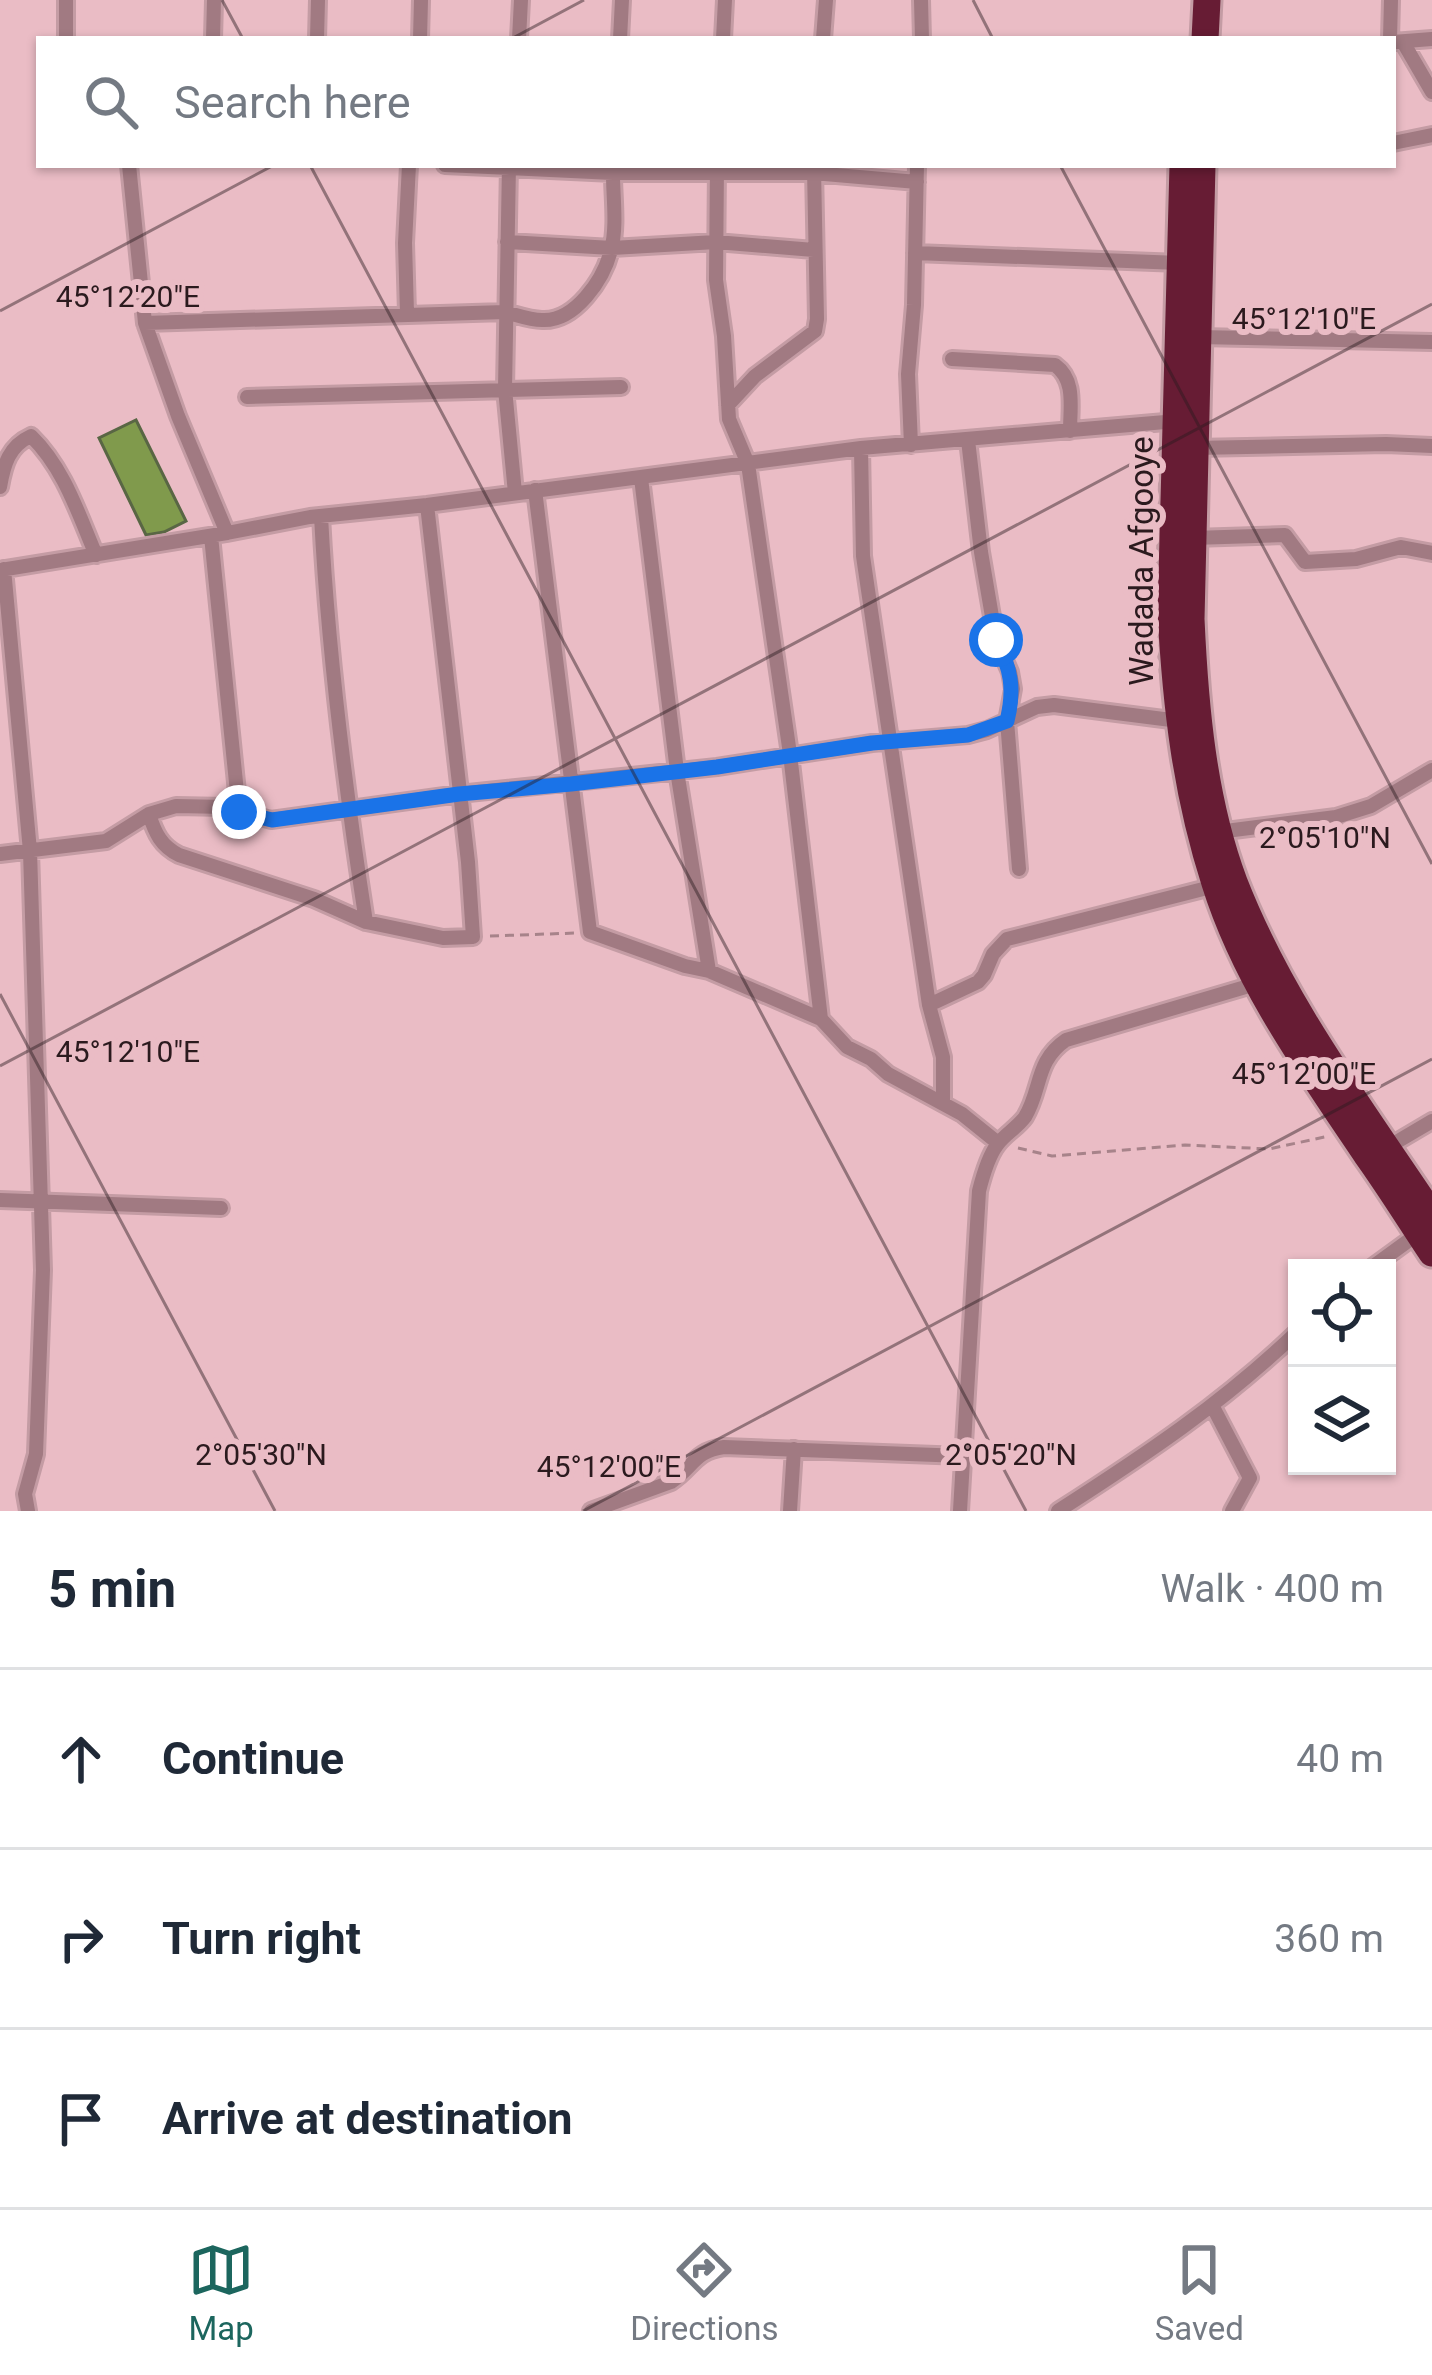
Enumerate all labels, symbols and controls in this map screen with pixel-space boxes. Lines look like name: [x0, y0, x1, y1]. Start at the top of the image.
search box: [36, 36, 1396, 168]
icon: search: [78, 69, 144, 135]
text: Search here: [174, 76, 411, 129]
text: 45°12'20"E: [56, 279, 200, 314]
text: 45°12'10"E: [1232, 301, 1376, 336]
street label: Wadada Afgooye: [1122, 436, 1161, 686]
route start: [969, 613, 1023, 667]
route end: [212, 785, 266, 839]
text: 2°05'10"N: [1259, 820, 1391, 855]
text: 45°12'10"E: [56, 1034, 200, 1069]
text: 45°12'00"E: [1232, 1056, 1376, 1091]
map controls: [1288, 1259, 1396, 1475]
button: locate: [1288, 1259, 1396, 1367]
button: layers: [1288, 1367, 1396, 1475]
text: 2°05'30"N: [195, 1437, 327, 1472]
text: 2°05'20"N: [945, 1437, 1077, 1472]
text: 45°12'00"E: [537, 1449, 681, 1484]
text: 5 min: [48, 1560, 176, 1619]
text: Walk · 400 m: [1160, 1566, 1384, 1612]
icon: ahead: [48, 1726, 114, 1792]
text: Continue: [162, 1732, 344, 1785]
text: 40 m: [1296, 1736, 1384, 1782]
icon: right: [48, 1906, 114, 1972]
text: Turn right: [162, 1912, 361, 1965]
text: 360 m: [1274, 1916, 1384, 1962]
icon: arrive: [48, 2086, 114, 2152]
text: Arrive at destination: [162, 2092, 573, 2145]
tab: Map: [188, 2237, 254, 2348]
tab: Directions: [630, 2237, 779, 2348]
tab: Saved: [1155, 2237, 1244, 2348]

